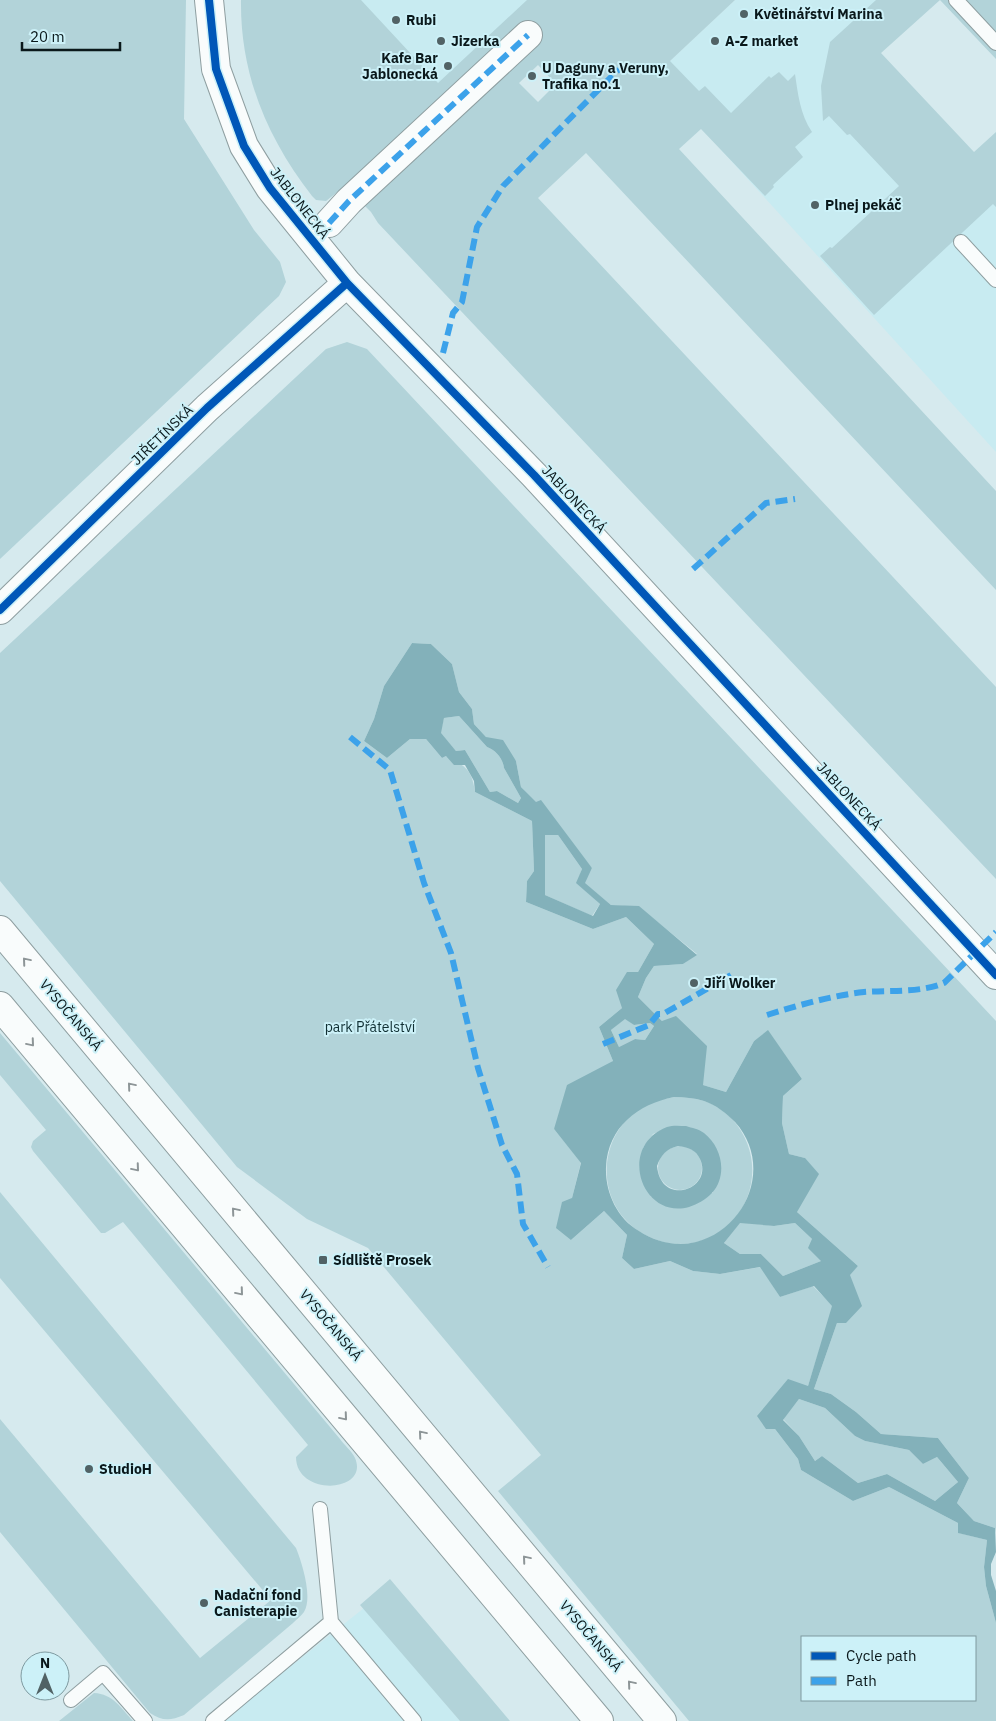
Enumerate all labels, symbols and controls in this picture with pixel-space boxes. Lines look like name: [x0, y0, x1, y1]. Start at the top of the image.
place label: Květinářství Marina: [754, 5, 883, 23]
marker: Květinářství Marina: [738, 8, 750, 20]
place label: Rubi: [406, 11, 436, 29]
marker: Rubi: [390, 14, 402, 26]
scale bar: [22, 20, 120, 52]
text: 20 m: [30, 27, 65, 46]
place label: Jizerka: [451, 32, 500, 50]
place label: A-Z market: [725, 32, 798, 50]
marker: Jizerka: [435, 35, 447, 47]
marker: A-Z market: [709, 35, 721, 47]
place label: Kafe Bar Jablonecká: [362, 49, 438, 83]
place label: U Daguny a Veruny, Trafika no.1: [542, 59, 669, 93]
marker: Kafe Bar Jablonecká: [442, 60, 454, 72]
marker: U Daguny a Veruny, Trafika no.1: [526, 70, 538, 82]
street label: JABLONECKÁ: [266, 163, 334, 243]
place label: Plnej pekáč: [825, 196, 902, 214]
marker: Plnej pekáč: [809, 199, 821, 211]
street label: JIŘETÍNSKÁ: [127, 400, 197, 469]
street label: JABLONECKÁ: [538, 461, 611, 537]
street label: JABLONECKÁ: [813, 758, 886, 834]
one-way arrow: [24, 958, 32, 967]
place label: Jiří Wolker: [704, 974, 776, 992]
street label: VYSOČANSKÁ: [36, 975, 107, 1055]
marker: Jiří Wolker: [688, 977, 700, 989]
park label: park Přátelství: [325, 1018, 416, 1036]
one-way arrow: [26, 1037, 34, 1046]
one-way arrow: [128, 1083, 136, 1092]
one-way arrow: [130, 1162, 139, 1171]
one-way arrow: [232, 1207, 241, 1216]
place label: Sídliště Prosek: [333, 1251, 432, 1269]
marker: Sídliště Prosek: [317, 1254, 329, 1266]
street label: VYSOČANSKÁ: [296, 1285, 367, 1365]
one-way arrow: [234, 1287, 243, 1296]
one-way arrow: [339, 1411, 347, 1420]
one-way arrow: [420, 1431, 428, 1440]
place label: StudioH: [99, 1460, 152, 1478]
marker: StudioH: [83, 1463, 95, 1475]
one-way arrow: [524, 1556, 532, 1565]
place label: Nadační fond Canisterapie: [214, 1586, 301, 1620]
street label: VYSOČANSKÁ: [556, 1596, 627, 1676]
marker: Nadační fond Canisterapie: [198, 1597, 210, 1609]
legend: [801, 1636, 976, 1701]
text: Cycle path: [846, 1646, 917, 1665]
north arrow: [20, 1651, 70, 1701]
text: N: [40, 1654, 50, 1672]
text: Path: [846, 1671, 877, 1690]
one-way arrow: [627, 1680, 636, 1689]

